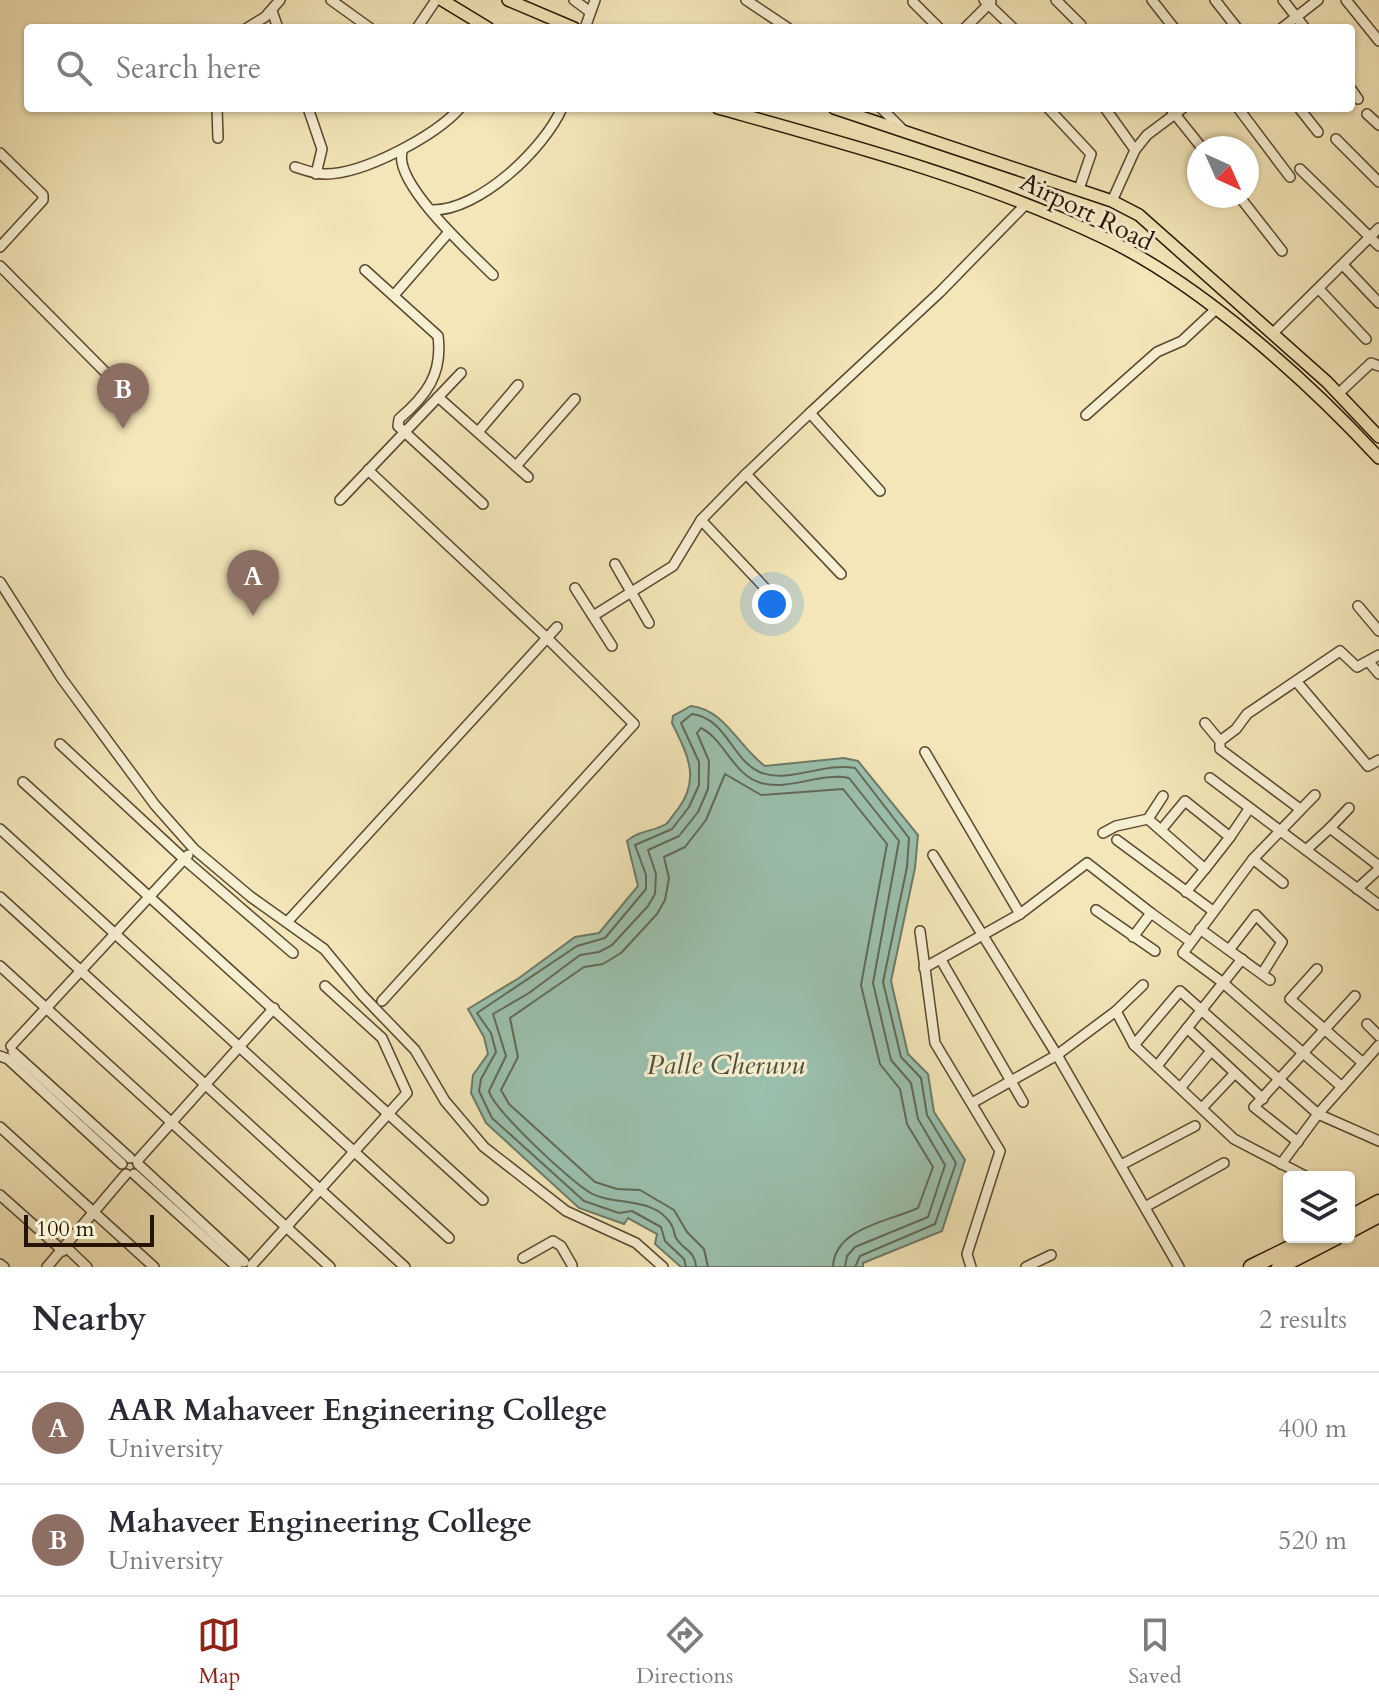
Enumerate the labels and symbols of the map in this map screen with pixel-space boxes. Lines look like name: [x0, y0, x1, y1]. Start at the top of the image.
north arrow: [1187, 136, 1259, 208]
street label: Airport Road: [1014, 164, 1160, 259]
pin: B: [97, 363, 149, 429]
pin: A: [227, 550, 279, 616]
your location: [752, 584, 792, 624]
water label: Palle Cheruvu: [647, 1046, 805, 1084]
scale bar: [24, 1211, 154, 1247]

